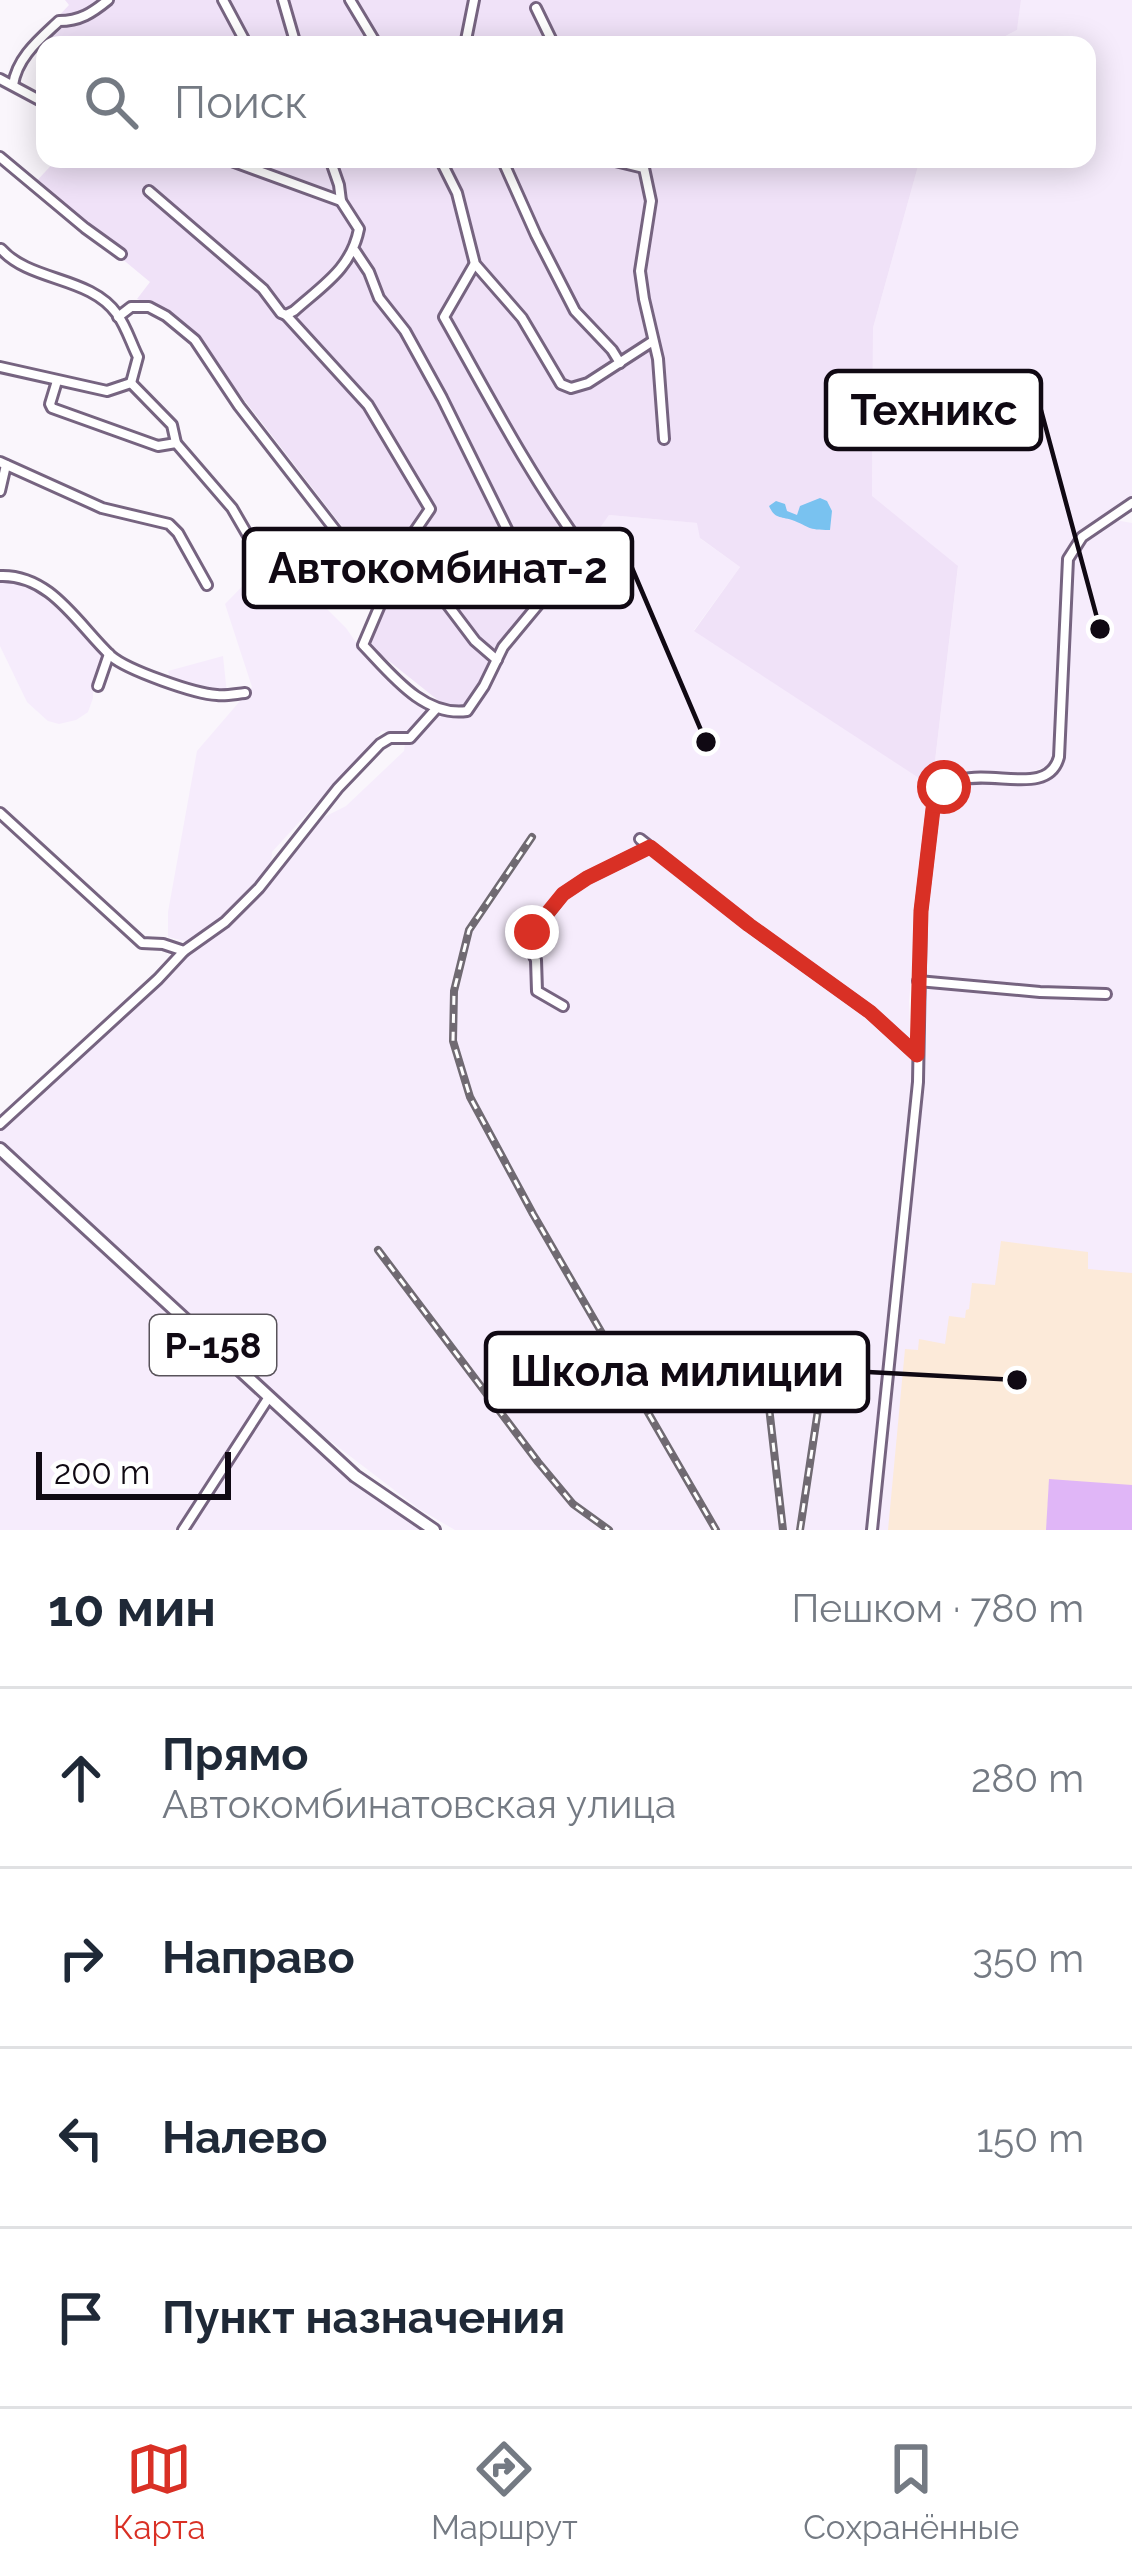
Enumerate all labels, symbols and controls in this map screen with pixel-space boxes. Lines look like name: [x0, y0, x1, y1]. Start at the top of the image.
search box: [36, 36, 1096, 168]
icon: search: [78, 69, 144, 135]
text: Поиск: [174, 76, 308, 129]
callout: Техникс: [826, 371, 1041, 449]
text: Техникс: [851, 386, 1017, 435]
callout: Автокомбинат-2: [244, 529, 632, 607]
text: Автокомбинат-2: [268, 544, 608, 593]
route start: [917, 760, 971, 814]
route end: [505, 905, 559, 959]
road number: Р-158: [150, 1315, 276, 1375]
callout: Школа милиции: [486, 1333, 868, 1411]
text: Школа милиции: [510, 1347, 844, 1396]
scale bar: [36, 1446, 231, 1499]
text: 200 m: [54, 1453, 150, 1492]
text: 10 мин: [48, 1578, 216, 1638]
text: Пешком · 780 m: [791, 1585, 1084, 1631]
text: Прямо: [162, 1728, 309, 1781]
icon: ahead: [48, 1745, 114, 1811]
text: 280 m: [971, 1755, 1084, 1801]
text: Автокомбинатовская улица: [162, 1781, 676, 1827]
icon: right: [48, 1925, 114, 1991]
text: Направо: [162, 1931, 355, 1984]
text: 350 m: [972, 1935, 1084, 1981]
icon: left: [48, 2105, 114, 2171]
text: Налево: [162, 2111, 328, 2164]
text: 150 m: [976, 2115, 1084, 2161]
icon: arrive: [48, 2285, 114, 2351]
text: Пункт назначения: [162, 2291, 565, 2344]
tab: Карта: [113, 2436, 206, 2547]
tab: Маршрут: [431, 2436, 578, 2547]
tab: Сохранённые: [803, 2436, 1019, 2547]

